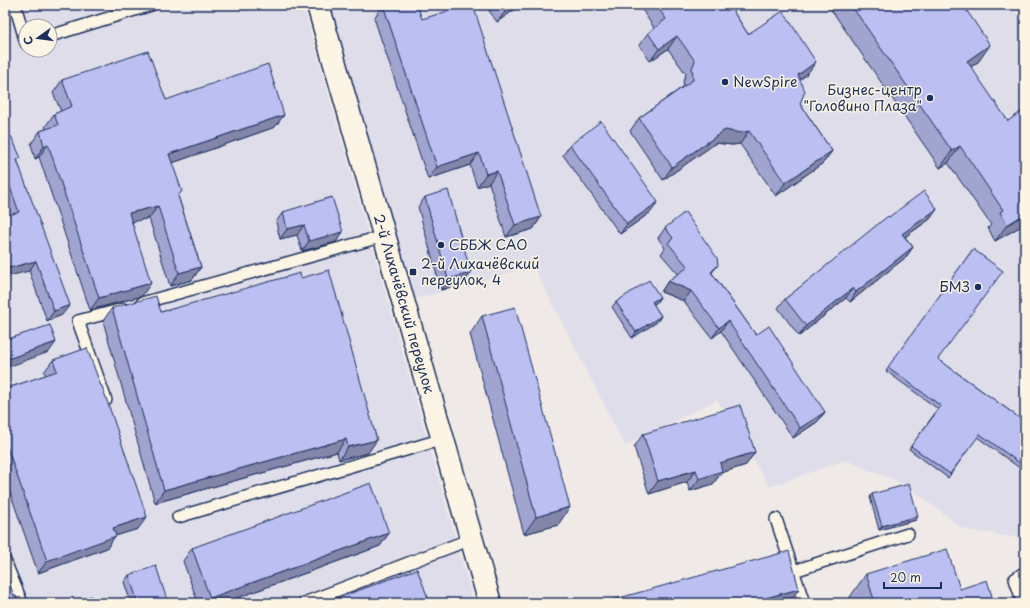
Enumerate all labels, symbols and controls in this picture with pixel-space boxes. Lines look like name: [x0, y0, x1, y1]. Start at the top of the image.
north arrow: [18, 18, 58, 58]
text: С: [19, 34, 37, 47]
place label: NewSpire: [733, 71, 797, 92]
marker: NewSpire: [720, 77, 730, 87]
place label: Бизнес-центр "Головино Плаза": [803, 79, 922, 116]
marker: Бизнес-центр "Головино Плаза": [925, 93, 935, 103]
street label: 2-й Лихачёвский переулок: [369, 212, 440, 397]
place label: СББЖ САО: [449, 234, 528, 255]
marker: СББЖ САО: [436, 240, 446, 250]
place label: 2-й Лихачёвский переулок, 4: [421, 253, 539, 290]
marker: 2-й Лихачёвский переулок, 4: [408, 267, 418, 277]
place label: БМЗ: [939, 276, 970, 297]
marker: БМЗ: [973, 282, 983, 292]
scale bar: [884, 564, 941, 590]
text: 20 m: [890, 568, 921, 586]

